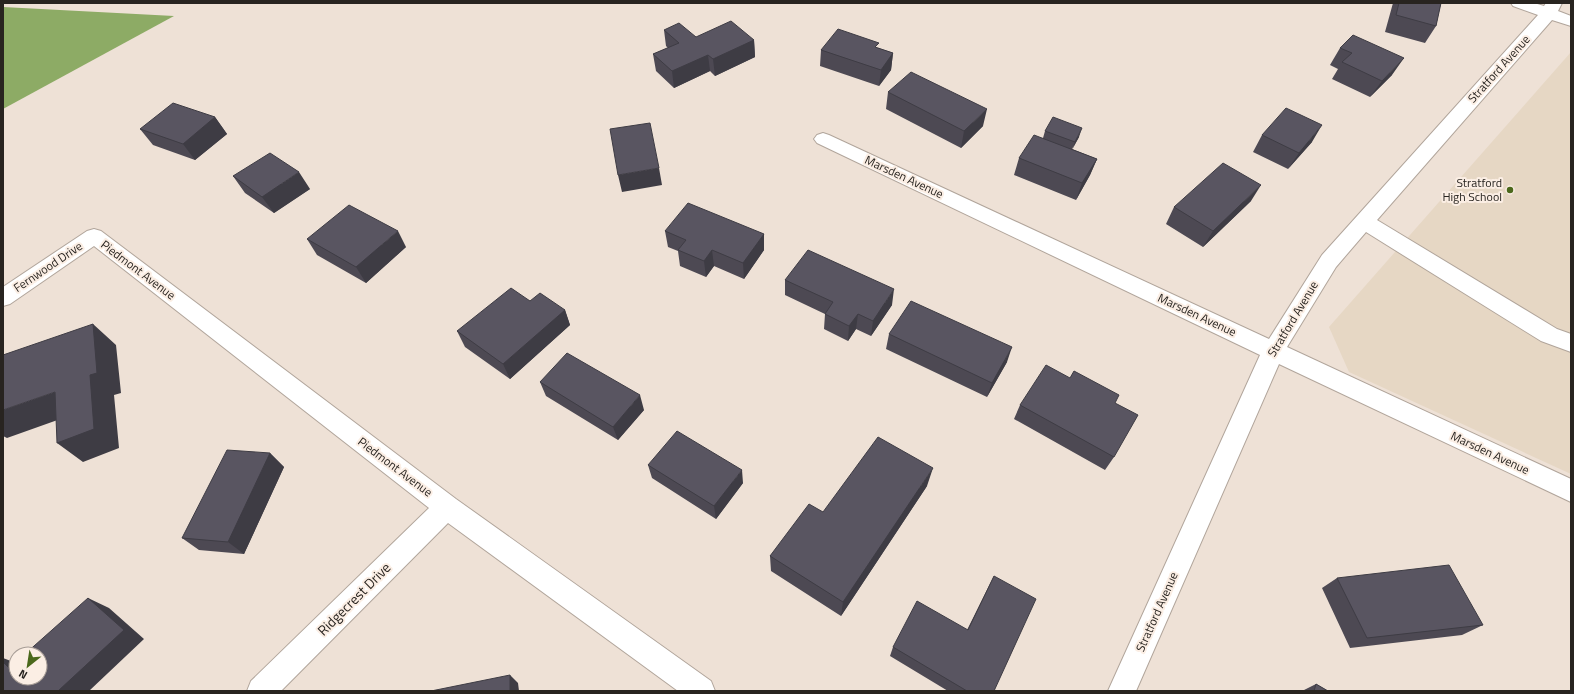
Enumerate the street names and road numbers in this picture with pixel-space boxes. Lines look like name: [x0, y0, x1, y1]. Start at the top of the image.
street label: Stratford Avenue: [1463, 30, 1534, 107]
street label: Marsden Avenue: [862, 150, 947, 203]
street label: Piedmont Avenue: [97, 235, 180, 304]
street label: Fernwood Drive: [9, 236, 86, 297]
street label: Stratford Avenue: [1262, 277, 1323, 360]
street label: Marsden Avenue: [1155, 288, 1240, 341]
street label: Marsden Avenue: [1448, 426, 1533, 479]
street label: Piedmont Avenue: [354, 432, 437, 501]
street label: Ridgecrest Drive: [312, 557, 395, 640]
street label: Stratford Avenue: [1130, 569, 1183, 655]

